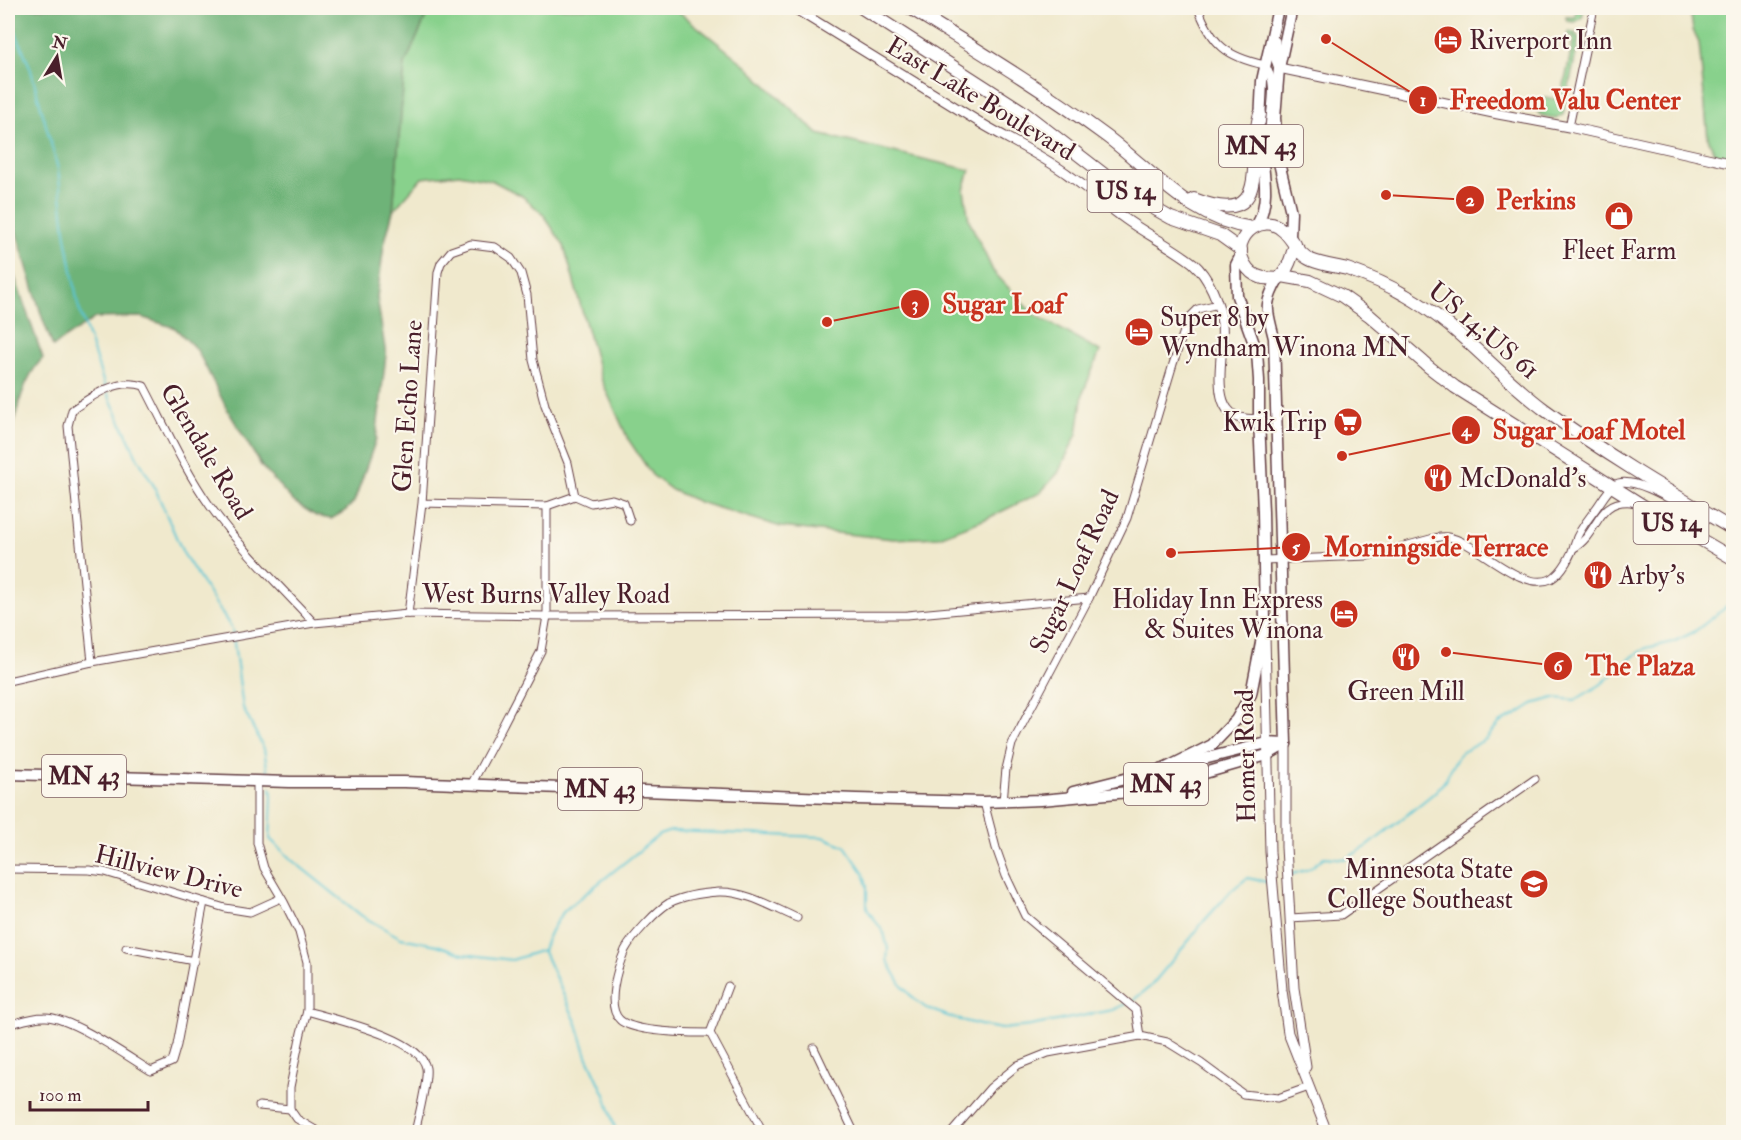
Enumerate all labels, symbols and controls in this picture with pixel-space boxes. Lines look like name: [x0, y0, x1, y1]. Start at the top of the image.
hotel icon: Riverport Inn: [1432, 24, 1464, 56]
place label: Riverport Inn: [1469, 25, 1613, 58]
north arrow: [27, 27, 87, 87]
street label: East Lake Boulevard: [880, 30, 1081, 168]
text: N: [50, 32, 69, 55]
callout: Freedom Valu Center: [1408, 77, 1693, 122]
text: Freedom Valu Center: [1449, 84, 1681, 117]
text: 1: [1420, 89, 1426, 112]
road number: MN 43: [1219, 125, 1303, 167]
road number: US 14: [1088, 170, 1162, 212]
callout: Perkins: [1455, 177, 1588, 222]
text: Perkins: [1496, 184, 1576, 217]
text: 2: [1465, 189, 1475, 212]
shop icon: Fleet Farm: [1603, 200, 1635, 232]
place label: Fleet Farm: [1562, 235, 1676, 267]
street label: US 14;US 61: [1421, 275, 1546, 387]
callout: Sugar Loaf: [900, 281, 1075, 326]
text: Sugar Loaf: [942, 288, 1068, 322]
text: 3: [912, 293, 919, 316]
place label: Super 8 by Wyndham Winona MN: [1159, 302, 1411, 364]
hotel icon: Super 8 by Wyndham Winona MN: [1123, 316, 1155, 348]
street label: Glen Echo Lane: [386, 319, 430, 493]
street label: Glendale Road: [153, 378, 259, 526]
supermarket icon: Kwik Trip: [1332, 406, 1364, 438]
place label: Kwik Trip: [1223, 407, 1327, 440]
callout: Sugar Loaf Motel: [1451, 407, 1697, 452]
text: Sugar Loaf Motel: [1493, 414, 1686, 448]
text: 4: [1460, 419, 1472, 442]
restaurant icon: McDonald's: [1422, 462, 1454, 494]
place label: McDonald's: [1459, 463, 1586, 495]
street label: Sugar Loaf Road: [1023, 484, 1127, 658]
road number: US 14: [1634, 502, 1708, 544]
callout: Morningside Terrace: [1281, 524, 1560, 569]
text: Morningside Terrace: [1323, 531, 1549, 565]
text: 5: [1292, 536, 1301, 559]
restaurant icon: Arby's: [1582, 559, 1614, 591]
place label: Arby's: [1618, 560, 1685, 592]
street label: West Burns Valley Road: [421, 579, 670, 611]
place label: Holiday Inn Express & Suites Winona: [1112, 584, 1323, 646]
hotel icon: Holiday Inn Express & Suites Winona: [1328, 598, 1360, 630]
restaurant icon: Green Mill: [1390, 641, 1422, 673]
callout: The Plaza: [1543, 643, 1707, 688]
text: The Plaza: [1584, 650, 1695, 683]
text: 6: [1553, 655, 1564, 678]
place label: Green Mill: [1347, 676, 1465, 708]
street label: Homer Road: [1229, 689, 1263, 823]
road number: MN 43: [42, 755, 126, 797]
road number: MN 43: [1124, 763, 1208, 805]
road number: MN 43: [558, 768, 642, 810]
street label: Hillview Drive: [91, 838, 246, 906]
place label: Minnesota State College Southeast: [1327, 854, 1513, 916]
school or university icon: Minnesota State College Southeast: [1518, 868, 1550, 900]
scale bar: [30, 1074, 148, 1112]
text: 100 m: [39, 1084, 82, 1107]

